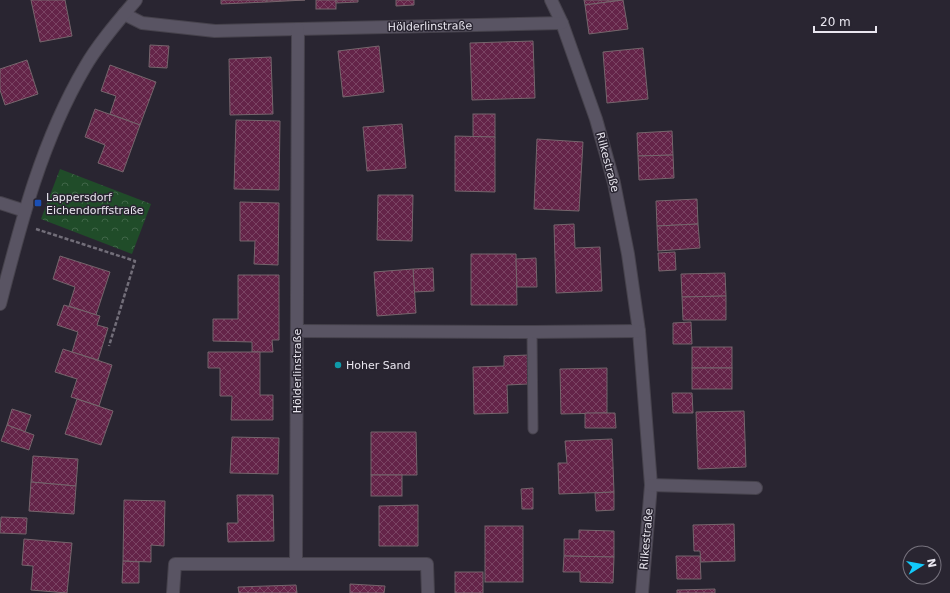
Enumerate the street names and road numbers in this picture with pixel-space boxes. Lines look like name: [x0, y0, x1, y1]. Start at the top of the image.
street label: Hölderlinstraße: [388, 19, 473, 34]
street label: Rilkestraße: [593, 131, 622, 194]
street label: Hölderlinstraße: [291, 329, 304, 413]
street label: Rilkestraße: [637, 508, 656, 570]

